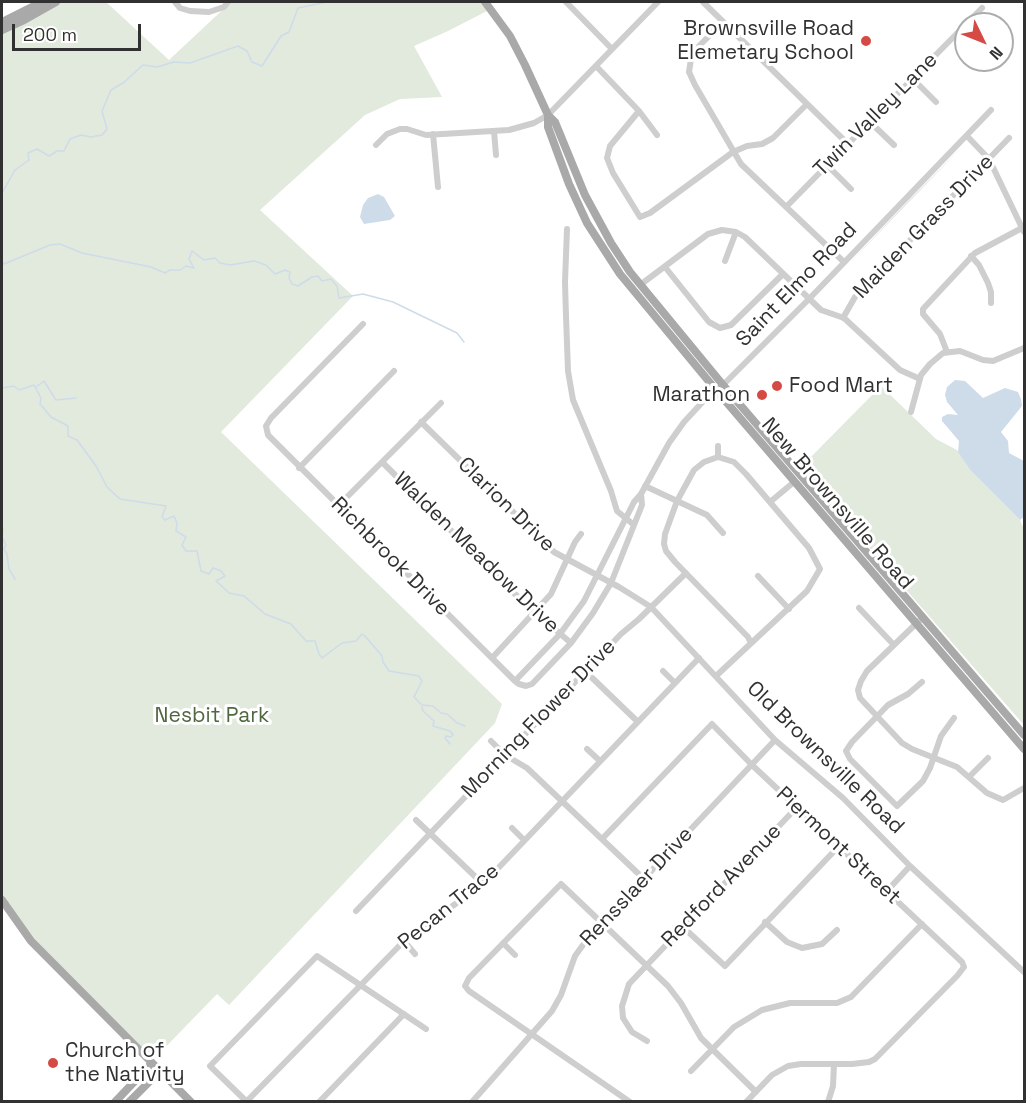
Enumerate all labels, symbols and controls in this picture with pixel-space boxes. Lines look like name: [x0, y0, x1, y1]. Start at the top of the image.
scale bar: [15, 12, 144, 50]
north arrow: [954, 12, 1014, 72]
place label: Brownsville Road Elemetary School: [677, 16, 854, 66]
text: 200 m: [23, 23, 77, 46]
marker: Brownsville Road Elemetary School: [859, 34, 873, 48]
text: N: [985, 42, 1007, 64]
street label: Twin Valley Lane: [809, 48, 943, 182]
street label: Maiden Grass Drive: [849, 150, 999, 304]
street label: Saint Elmo Road: [731, 218, 863, 352]
place label: Food Mart: [789, 373, 893, 399]
marker: Food Mart: [770, 379, 784, 393]
place label: Marathon: [652, 382, 750, 408]
marker: Marathon: [755, 388, 769, 402]
street label: New Brownsville Road: [756, 413, 918, 595]
street label: Clarion Drive: [452, 452, 560, 558]
street label: Walden Meadow Drive: [388, 467, 564, 639]
street label: Richbrook Drive: [325, 492, 455, 622]
street label: Morning Flower Drive: [457, 634, 621, 804]
street label: Old Brownsville Road: [741, 676, 909, 840]
park label: Nesbit Park: [155, 703, 269, 729]
street label: Piermont Street: [771, 782, 905, 910]
street label: Redford Avenue: [657, 819, 787, 953]
street label: Rensslaer Drive: [575, 822, 699, 952]
street label: Pecan Trace: [393, 859, 505, 955]
place label: Church of the Nativity: [65, 1038, 184, 1088]
marker: Church of the Nativity: [46, 1056, 60, 1070]

